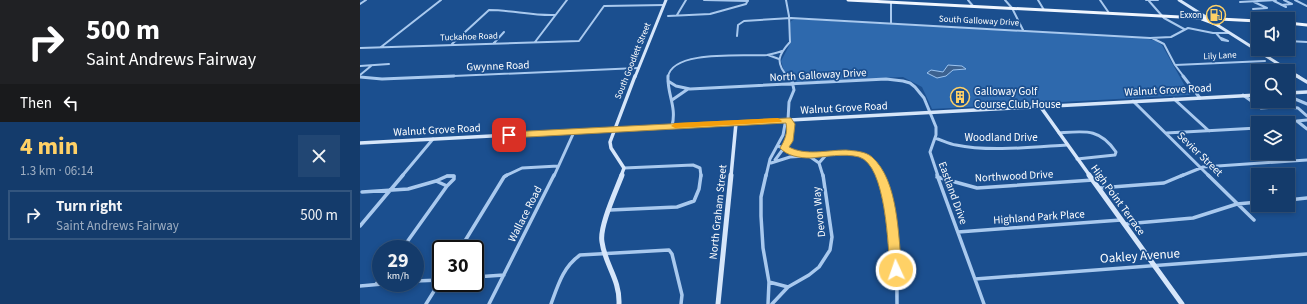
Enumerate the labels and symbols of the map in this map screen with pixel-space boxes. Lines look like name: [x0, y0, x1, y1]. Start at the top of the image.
fuel station icon: Exxon: [1205, 4, 1227, 26]
place label: Exxon: [1180, 9, 1202, 22]
street label: South Galloway Drive: [939, 12, 1020, 30]
street label: South Goodlett Street: [612, 21, 654, 101]
street label: Tuckahoe Road: [440, 29, 498, 45]
street label: Lily Lane: [1203, 49, 1237, 63]
street label: Gwynne Road: [466, 57, 530, 75]
street label: North Galloway Drive: [769, 65, 867, 85]
street label: Walnut Grove Road: [1124, 80, 1212, 100]
place label: Galloway Golf Course Club House: [974, 84, 1061, 112]
building icon: Galloway Golf Course Club House: [949, 86, 971, 108]
street label: Walnut Grove Road: [800, 98, 888, 118]
pin: [492, 118, 526, 152]
street label: Walnut Grove Road: [393, 120, 481, 140]
street label: Sevier Street: [1174, 128, 1226, 180]
street label: Woodland Drive: [964, 130, 1038, 145]
street label: Eastland Drive: [935, 159, 972, 227]
street label: High Point Terrace: [1087, 162, 1149, 239]
street label: North Graham Street: [706, 164, 730, 260]
street label: Northwood Drive: [974, 166, 1054, 186]
street label: Wallace Road: [504, 183, 546, 245]
street label: Devon Way: [809, 186, 829, 238]
street label: Highland Park Place: [993, 206, 1086, 228]
speed limit sign: 30: [432, 240, 484, 292]
street label: Oakley Avenue: [1099, 244, 1181, 268]
position arrow: [875, 249, 917, 291]

